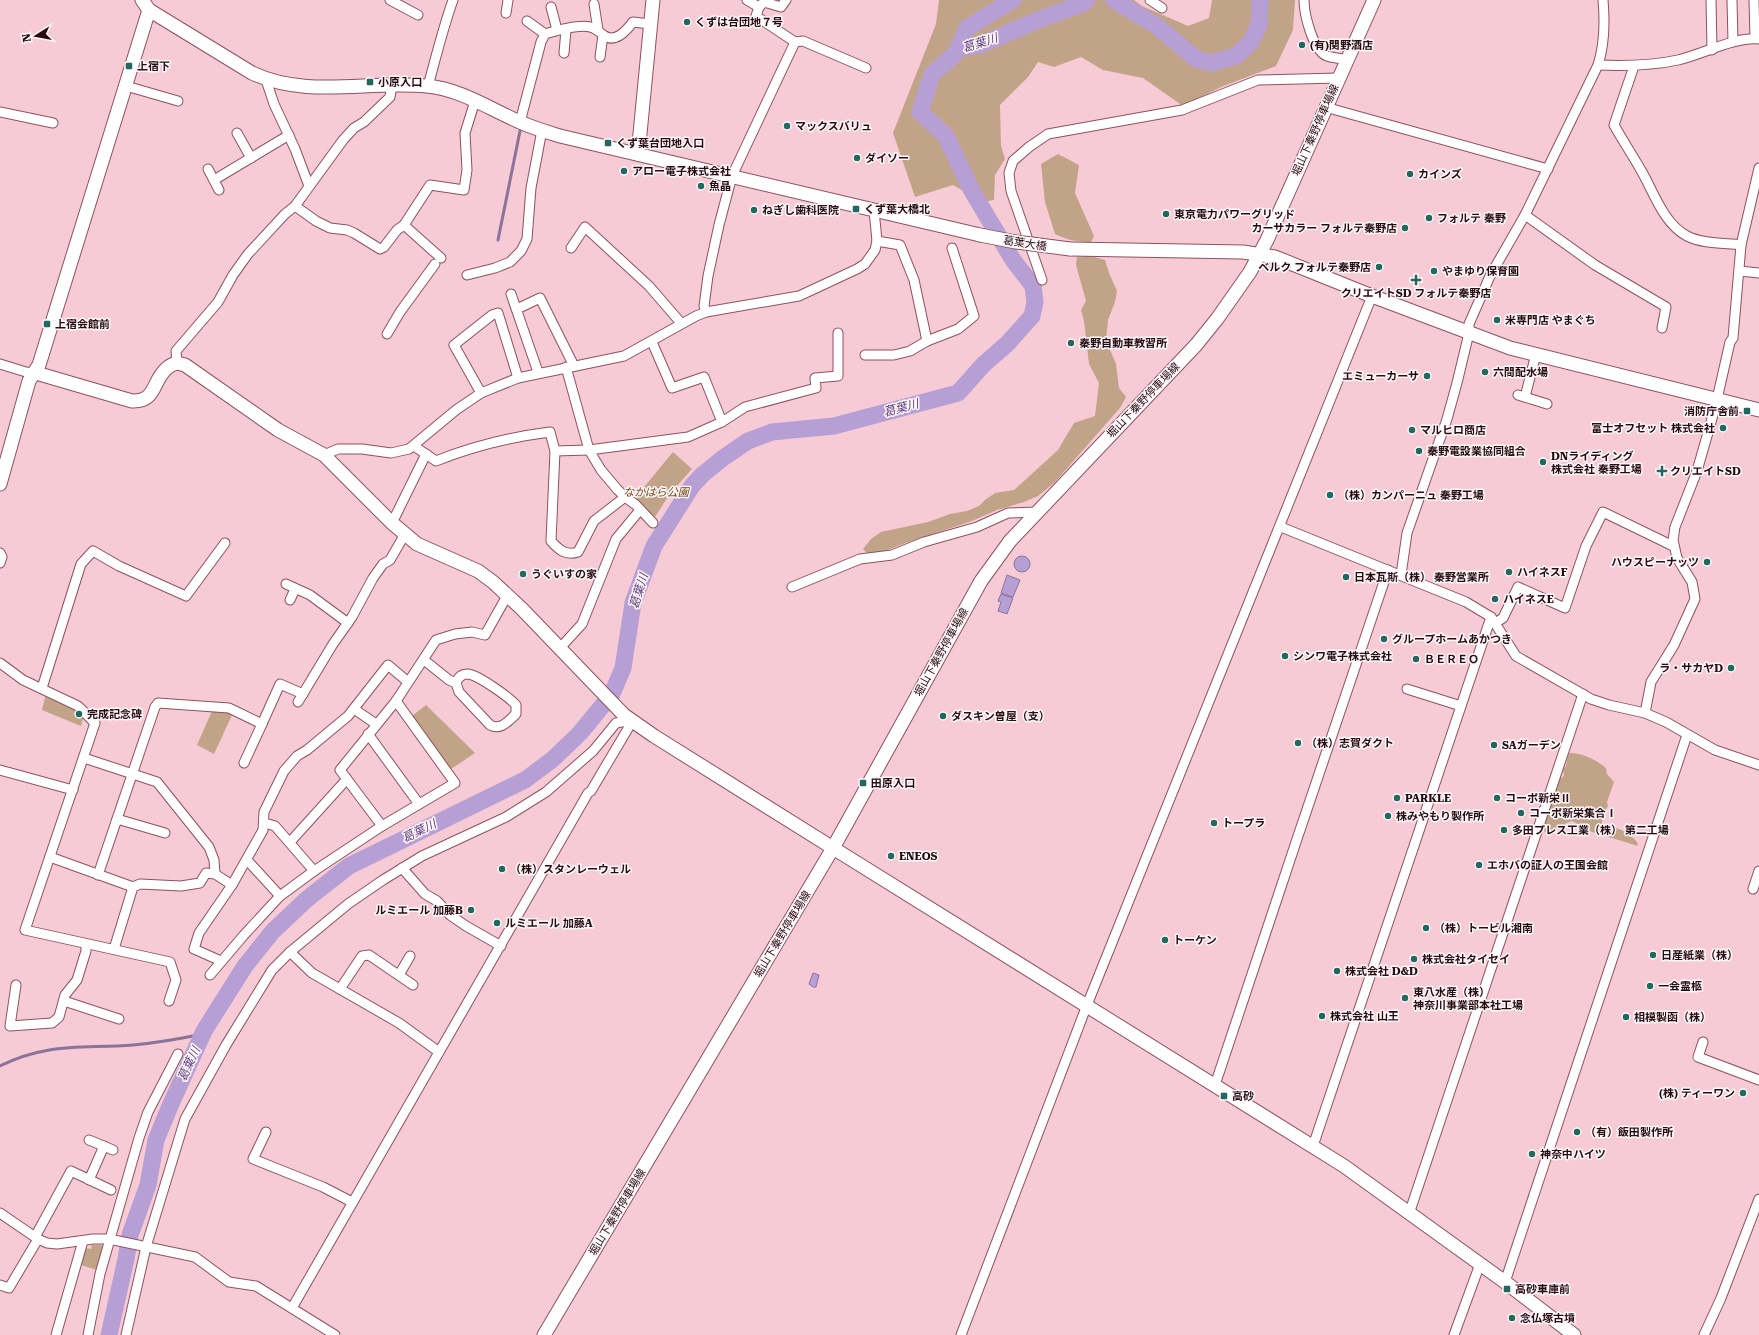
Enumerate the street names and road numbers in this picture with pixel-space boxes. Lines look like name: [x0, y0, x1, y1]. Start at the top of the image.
street label: 堀山下秦野停車場線: [1289, 82, 1342, 178]
street label: 葛葉大橋: [1002, 234, 1048, 253]
street label: 堀山下秦野停車場線: [1104, 360, 1182, 440]
street label: 堀山下秦野停車場線: [912, 606, 971, 699]
street label: 堀山下秦野停車場線: [751, 888, 813, 980]
street label: 堀山下秦野停車場線: [586, 1166, 648, 1258]

